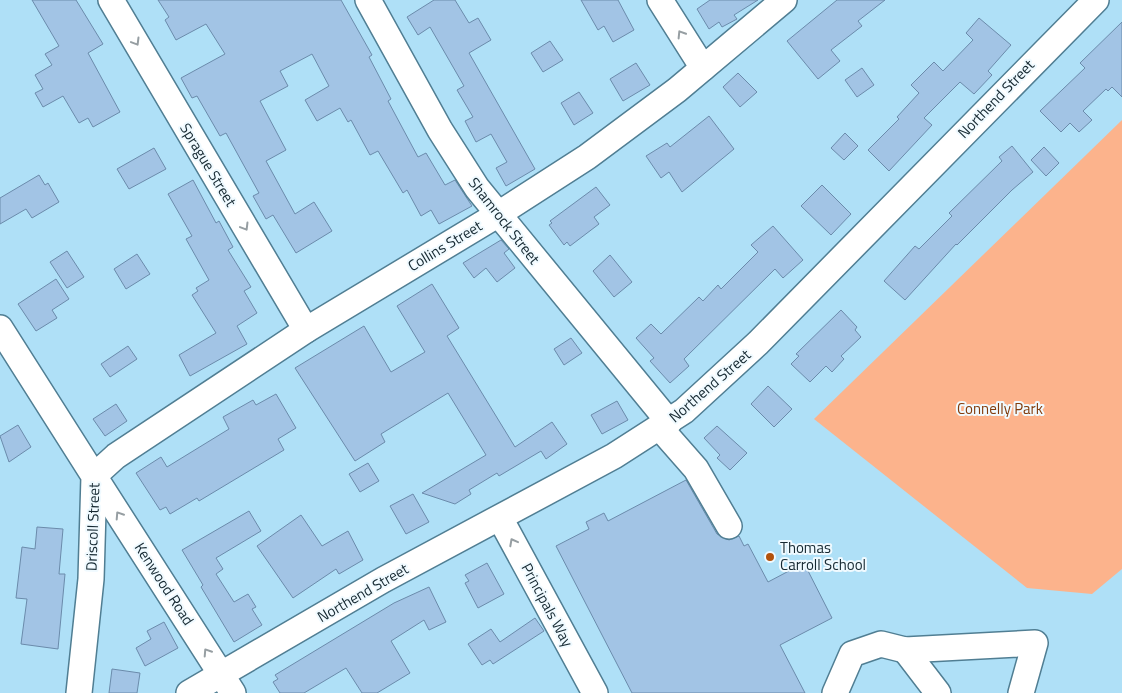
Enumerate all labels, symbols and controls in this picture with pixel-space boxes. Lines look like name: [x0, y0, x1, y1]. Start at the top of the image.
one-way arrow: [678, 31, 688, 40]
one-way arrow: [129, 37, 139, 46]
street label: Northend Street: [952, 53, 1040, 143]
street label: Sprague Street: [174, 119, 243, 212]
street label: Shamrock Street: [463, 172, 546, 270]
street label: Collins Street: [403, 214, 487, 277]
one-way arrow: [239, 222, 249, 231]
street label: Northend Street: [664, 343, 756, 428]
park label: Connelly Park: [957, 397, 1043, 420]
street label: Driscoll Street: [79, 482, 106, 572]
one-way arrow: [116, 512, 126, 521]
place label: Thomas Carroll School: [780, 536, 866, 576]
street label: Kenwood Road: [129, 538, 200, 630]
one-way arrow: [509, 539, 519, 548]
marker: Thomas Carroll School: [764, 551, 776, 563]
street label: Northend Street: [313, 557, 413, 628]
street label: Principals Way: [516, 559, 579, 651]
one-way arrow: [204, 648, 213, 658]

